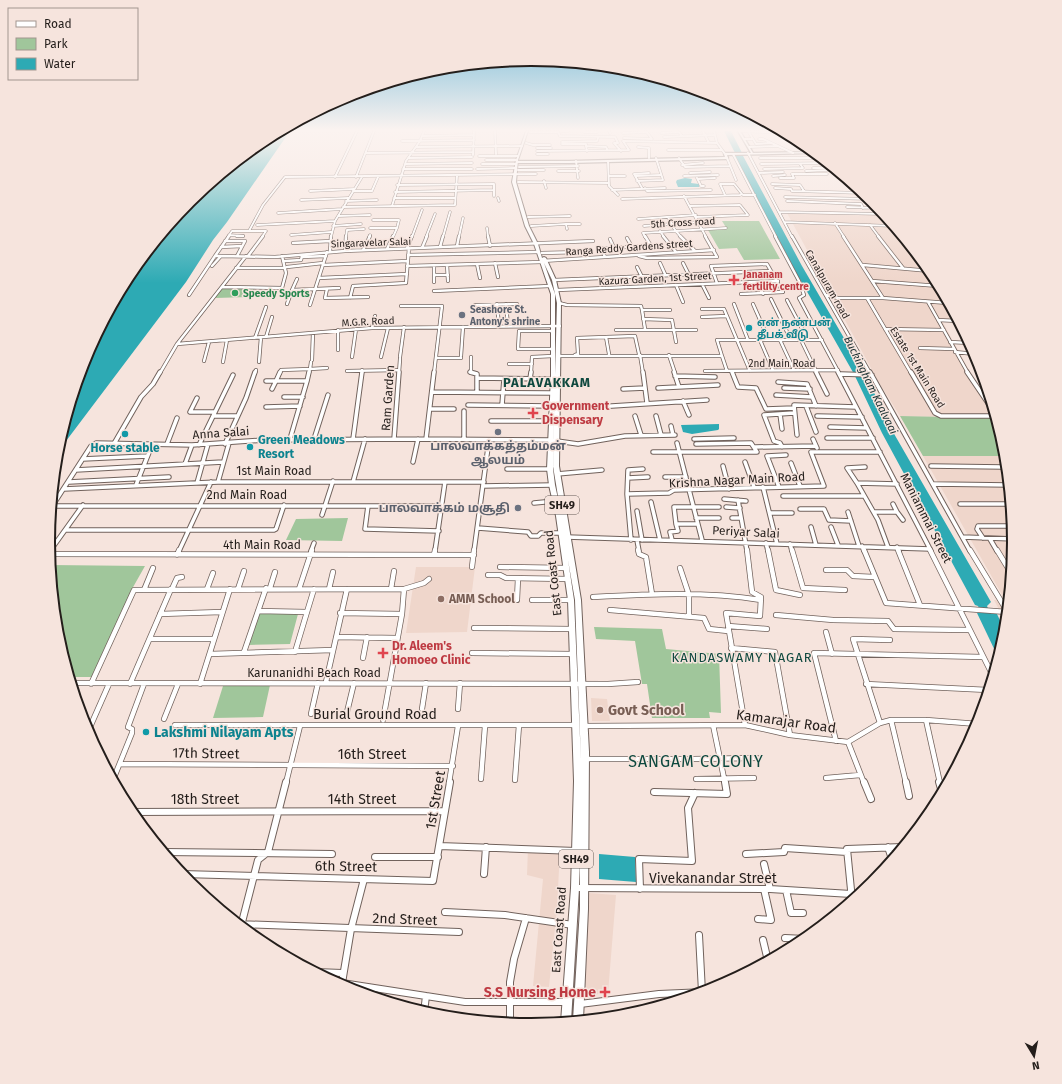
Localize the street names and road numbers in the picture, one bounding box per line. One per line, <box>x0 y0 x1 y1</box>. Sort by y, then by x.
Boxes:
street label: 5th Cross road <box>651 215 716 231</box>
street label: Singaravelar Salai <box>331 236 412 250</box>
street label: Ranga Reddy Gardens street <box>565 238 693 258</box>
street label: Canalpuram road <box>803 248 852 321</box>
street label: Kazura Garden, 1st Street <box>598 270 712 288</box>
street label: M.G.R. Road <box>341 315 395 329</box>
street label: Estate 1st Main Road <box>887 325 947 410</box>
street label: 2nd Main Road <box>748 358 816 370</box>
street label: Ram Garden <box>379 364 397 432</box>
street label: Anna Salai <box>192 424 250 442</box>
street label: 1st Main Road <box>236 464 312 478</box>
street label: Krishna Nagar Main Road <box>668 469 806 491</box>
street label: Maniammai Street <box>897 471 955 566</box>
street label: 2nd Main Road <box>207 488 287 502</box>
road number: SH49 <box>545 496 579 514</box>
street label: Periyar Salai <box>712 523 780 541</box>
street label: East Coast Road <box>542 529 564 617</box>
street label: 4th Main Road <box>223 538 301 552</box>
street label: Karunanidhi Beach Road <box>247 666 381 680</box>
street label: Burial Ground Road <box>313 706 437 723</box>
street label: Kamarajar Road <box>735 706 837 737</box>
street label: 17th Street <box>172 744 241 763</box>
street label: 16th Street <box>338 746 407 763</box>
street label: 1st Street <box>422 768 449 831</box>
street label: 18th Street <box>171 791 240 808</box>
street label: 14th Street <box>328 791 397 808</box>
road number: SH49 <box>559 850 593 868</box>
street label: 6th Street <box>315 857 378 876</box>
street label: Vivekanandar Street <box>649 870 778 887</box>
street label: East Coast Road <box>549 886 569 974</box>
street label: 2nd Street <box>372 910 439 929</box>

